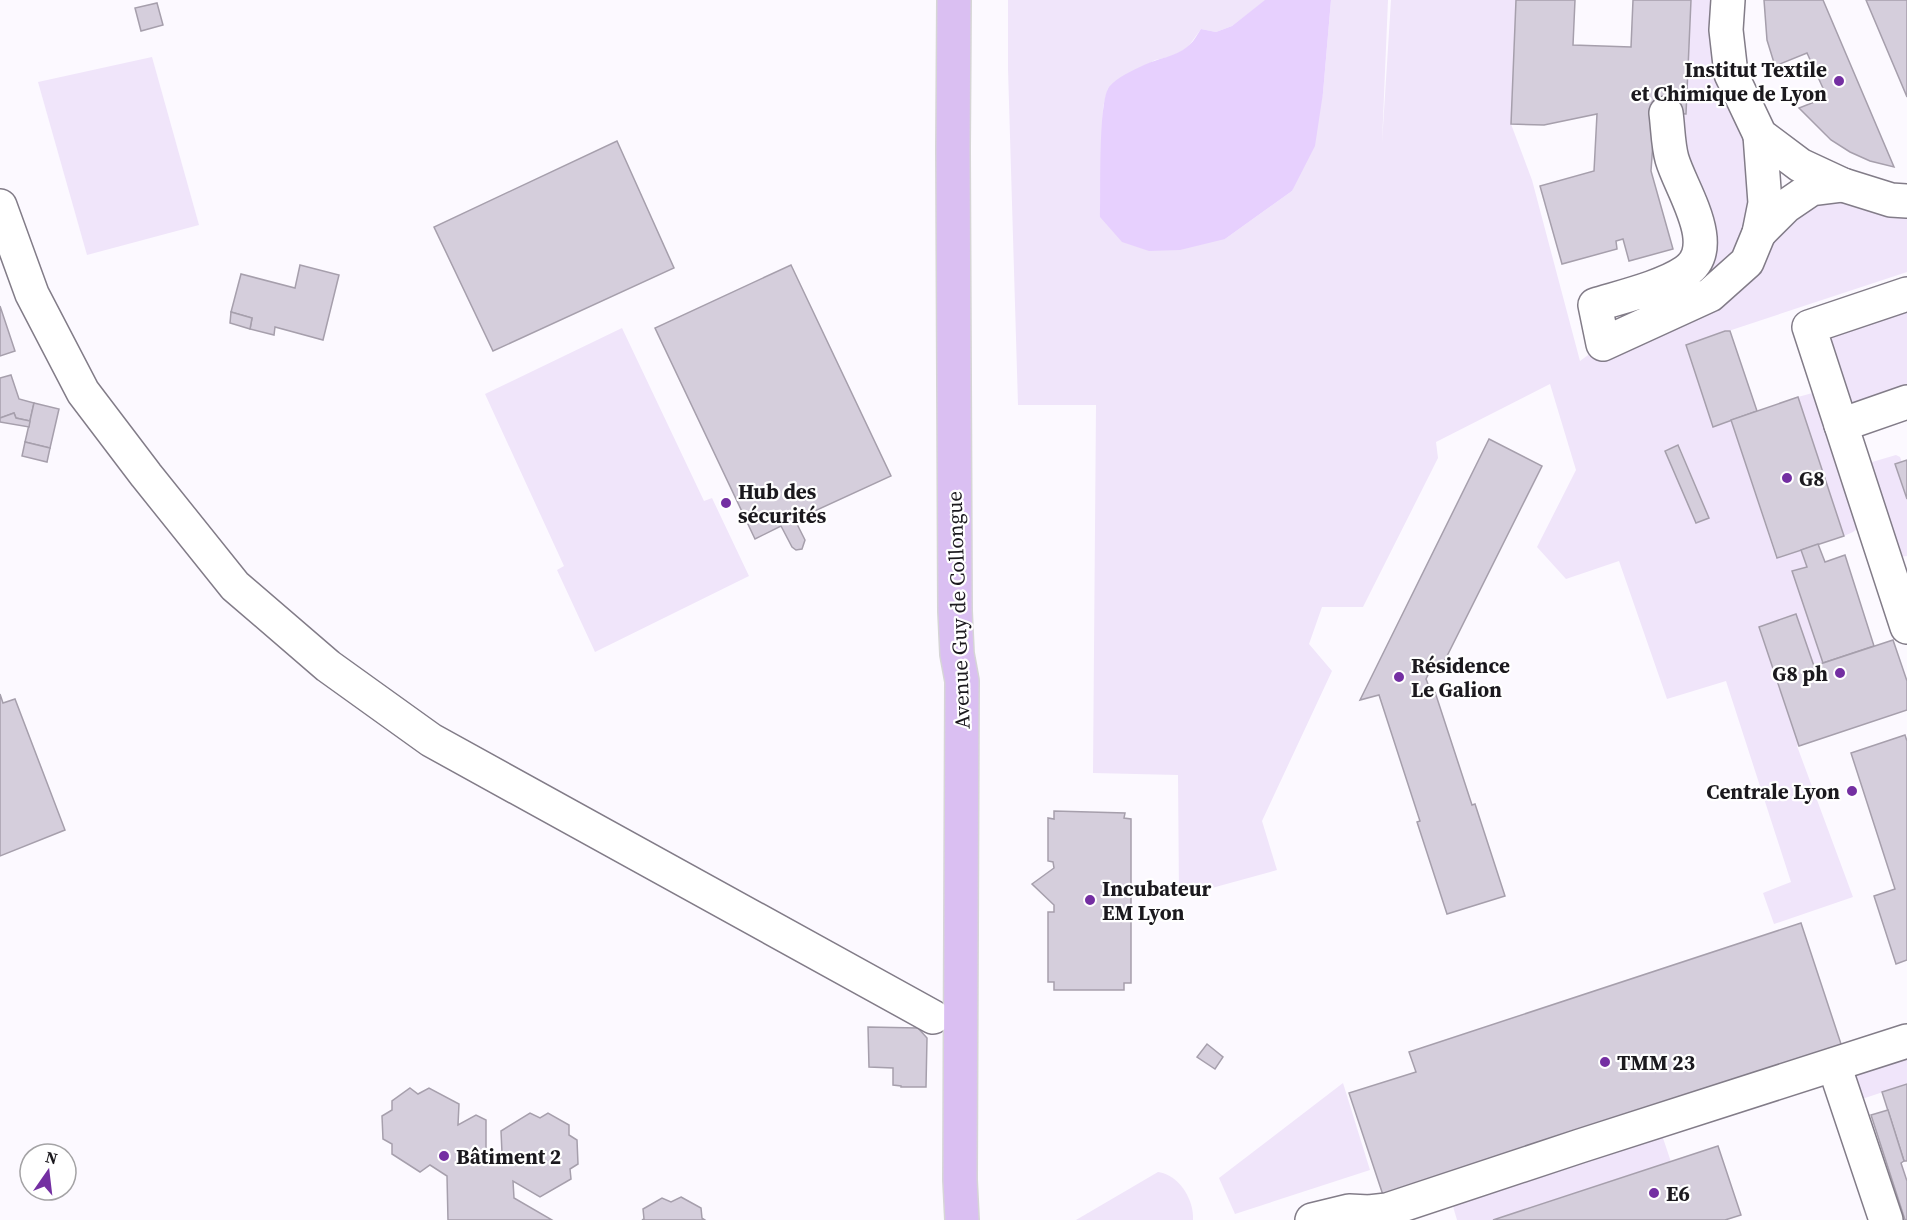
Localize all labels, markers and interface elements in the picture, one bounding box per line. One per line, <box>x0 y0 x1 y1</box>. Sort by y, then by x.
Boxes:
place label: Institut Textile et Chimique de Lyon <box>1631 55 1827 108</box>
marker: Institut Textile et Chimique de Lyon <box>1832 74 1846 88</box>
place label: G8 <box>1799 464 1825 493</box>
marker: G8 <box>1780 471 1794 485</box>
place label: Hub des sécurités <box>738 477 827 530</box>
street label: Avenue Guy de Collongue <box>939 491 977 729</box>
marker: Hub des sécurités <box>719 496 733 510</box>
place label: Résidence Le Galion <box>1411 651 1510 704</box>
place label: G8 ph <box>1772 659 1828 688</box>
marker: G8 ph <box>1833 666 1847 680</box>
marker: Résidence Le Galion <box>1392 670 1406 684</box>
place label: Centrale Lyon <box>1706 777 1840 806</box>
marker: Centrale Lyon <box>1845 784 1859 798</box>
place label: Incubateur EM Lyon <box>1102 874 1211 927</box>
marker: Incubateur EM Lyon <box>1083 893 1097 907</box>
place label: TMM 23 <box>1617 1048 1695 1077</box>
marker: TMM 23 <box>1598 1055 1612 1069</box>
north arrow <box>18 1142 78 1202</box>
place label: Bâtiment 2 <box>456 1142 561 1171</box>
text: N <box>43 1145 60 1170</box>
marker: Bâtiment 2 <box>437 1149 451 1163</box>
place label: E6 <box>1666 1179 1690 1208</box>
marker: E6 <box>1647 1186 1661 1200</box>

